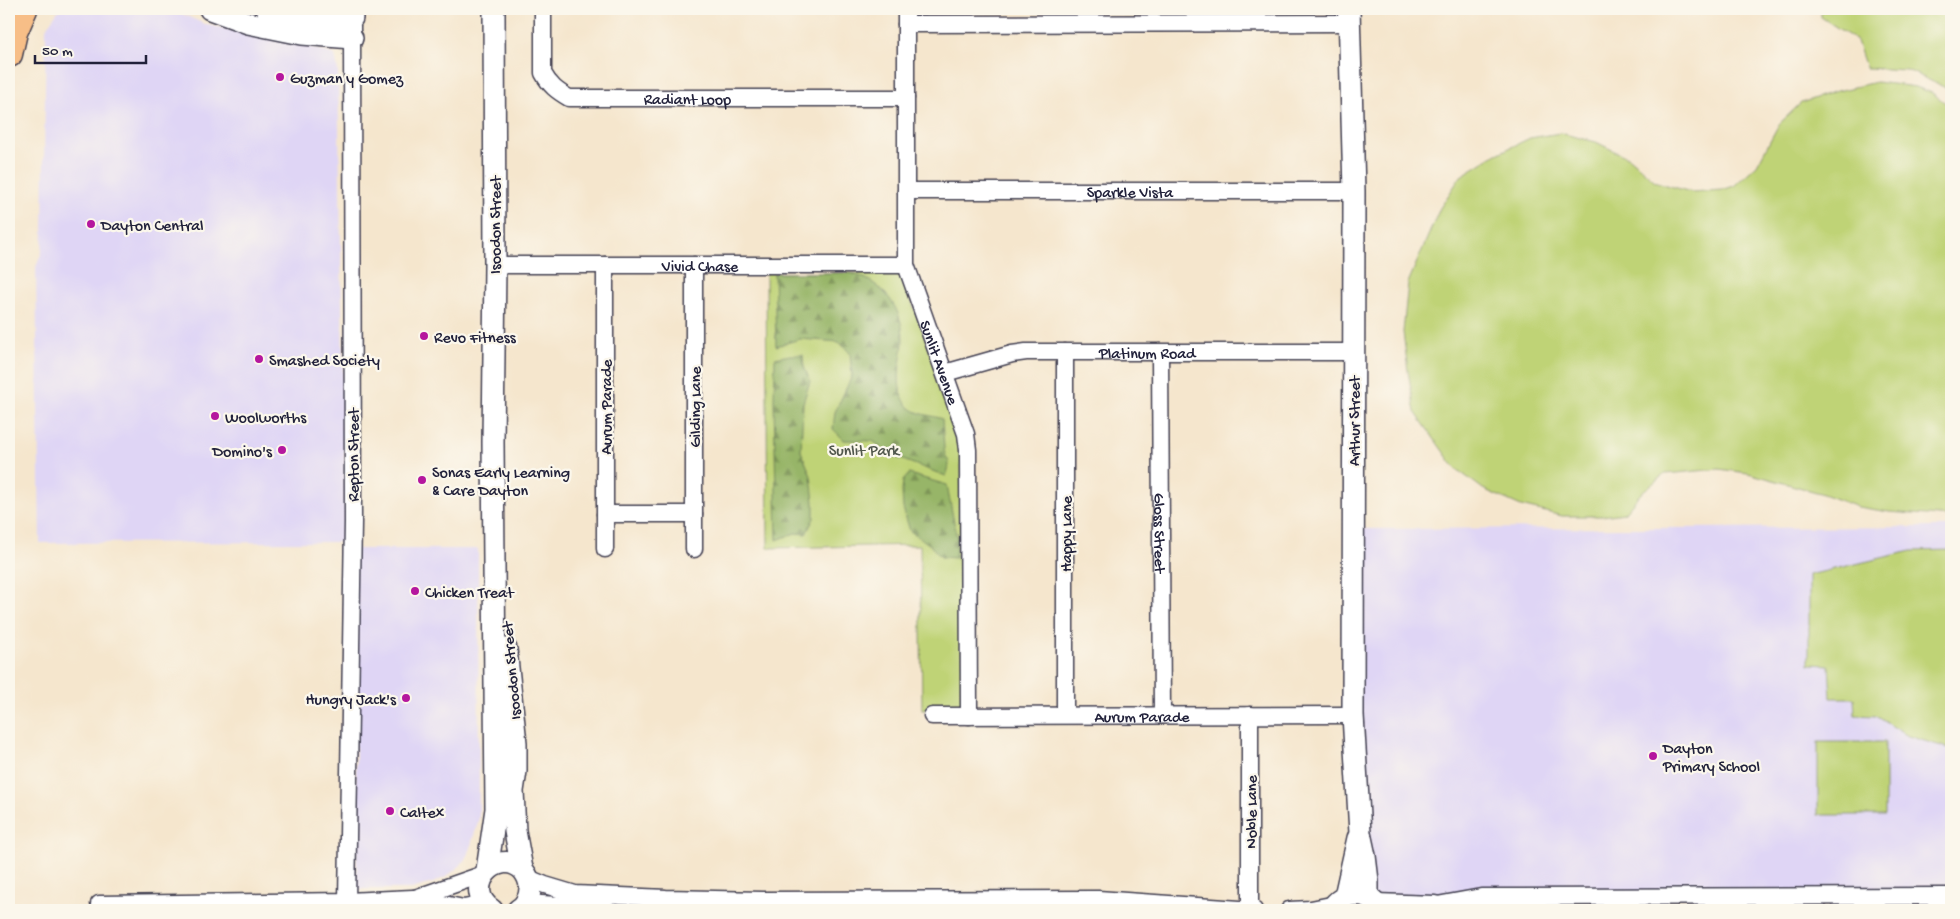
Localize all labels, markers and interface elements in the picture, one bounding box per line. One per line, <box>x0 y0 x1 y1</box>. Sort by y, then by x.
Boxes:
scale bar <box>35 32 146 64</box>
text: 50 m <box>42 43 73 61</box>
marker: Guzman y Gomez <box>274 71 286 83</box>
place label: Guzman y Gomez <box>290 71 404 90</box>
street label: Radiant Loop <box>644 92 731 111</box>
street label: Isoodon Street <box>488 174 507 274</box>
street label: Sparkle Vista <box>1087 185 1174 204</box>
marker: Dayton Central <box>85 218 97 230</box>
place label: Dayton Central <box>100 218 204 237</box>
street label: Vivid Chase <box>661 259 739 278</box>
street label: Sunlit Avenue <box>913 319 961 409</box>
marker: Revo Fitness <box>418 330 430 342</box>
place label: Revo Fitness <box>434 330 517 349</box>
street label: Platinum Road <box>1098 346 1197 365</box>
marker: Smashed Society <box>253 353 265 365</box>
place label: Smashed Society <box>269 353 380 372</box>
street label: Aurum Parade <box>599 359 618 455</box>
street label: Gilding Lane <box>688 366 707 448</box>
street label: Arthur Street <box>1347 375 1366 466</box>
street label: Repton Street <box>346 407 365 502</box>
marker: Woolworths <box>209 410 221 422</box>
place label: Woolworths <box>225 410 307 429</box>
park label: Sunlit Park <box>829 443 901 462</box>
place label: Domino's <box>212 444 273 463</box>
marker: Domino's <box>276 444 288 456</box>
place label: Sonas Early Learning & Care Dayton <box>432 465 570 502</box>
marker: Sonas Early Learning & Care Dayton <box>416 474 428 486</box>
street label: Gloss Street <box>1148 493 1167 575</box>
street label: Happy Lane <box>1059 495 1078 572</box>
marker: Chicken Treat <box>409 585 421 597</box>
place label: Chicken Treat <box>425 585 515 604</box>
street label: Isoodon Street <box>500 620 527 720</box>
place label: Hungry Jack's <box>305 692 397 711</box>
marker: Hungry Jack's <box>400 692 412 704</box>
street label: Aurum Parade <box>1094 709 1190 729</box>
place label: Dayton Primary School <box>1662 741 1760 778</box>
marker: Dayton Primary School <box>1647 750 1659 762</box>
street label: Noble Lane <box>1244 775 1263 849</box>
marker: Caltex <box>384 805 396 817</box>
place label: Caltex <box>400 805 445 824</box>

